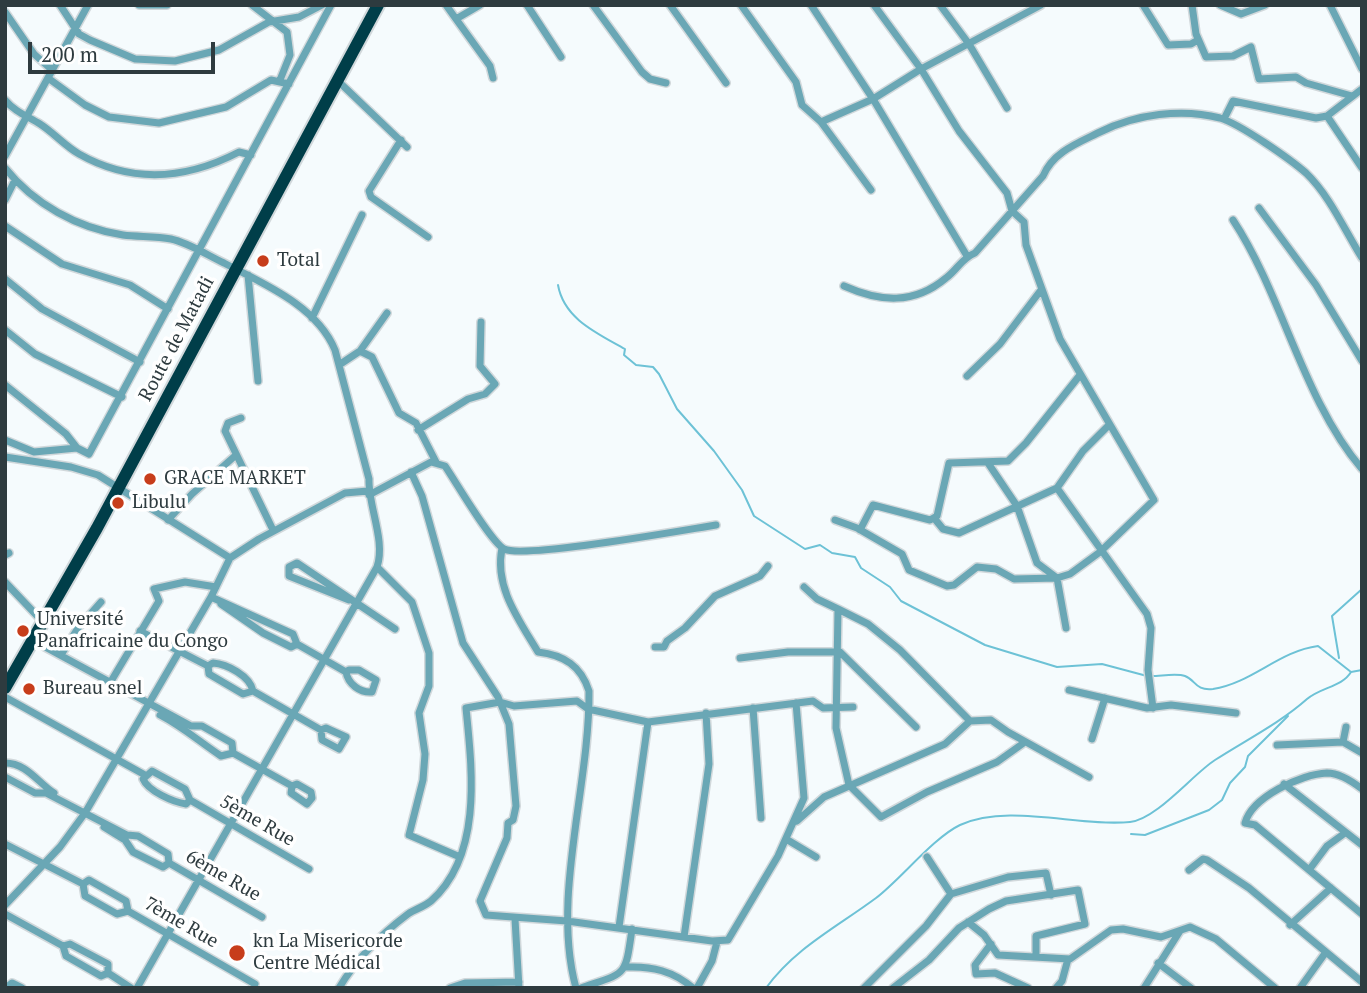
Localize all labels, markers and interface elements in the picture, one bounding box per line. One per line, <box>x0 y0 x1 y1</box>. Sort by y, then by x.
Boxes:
scale bar <box>32 28 219 72</box>
text: 200 m <box>41 40 98 68</box>
place label: Total <box>277 250 320 272</box>
marker: Total <box>255 253 271 269</box>
street label: Route de Matadi <box>135 273 219 405</box>
place label: GRACE MARKET <box>164 468 306 490</box>
marker: GRACE MARKET <box>142 471 158 487</box>
place label: Libulu <box>132 492 186 514</box>
marker: Libulu <box>110 495 126 511</box>
place label: Université Panafricaine du Congo <box>37 609 228 653</box>
marker: Université Panafricaine du Congo <box>15 623 31 639</box>
place label: Bureau snel <box>43 678 142 700</box>
marker: Bureau snel <box>21 681 37 697</box>
street label: 5ème Rue <box>215 790 299 852</box>
street label: 6ème Rue <box>181 845 265 907</box>
street label: 7ème Rue <box>140 893 222 953</box>
place label: kn La Misericorde Centre Médical <box>253 931 403 975</box>
marker: kn La Misericorde Centre Médical <box>227 943 247 963</box>

